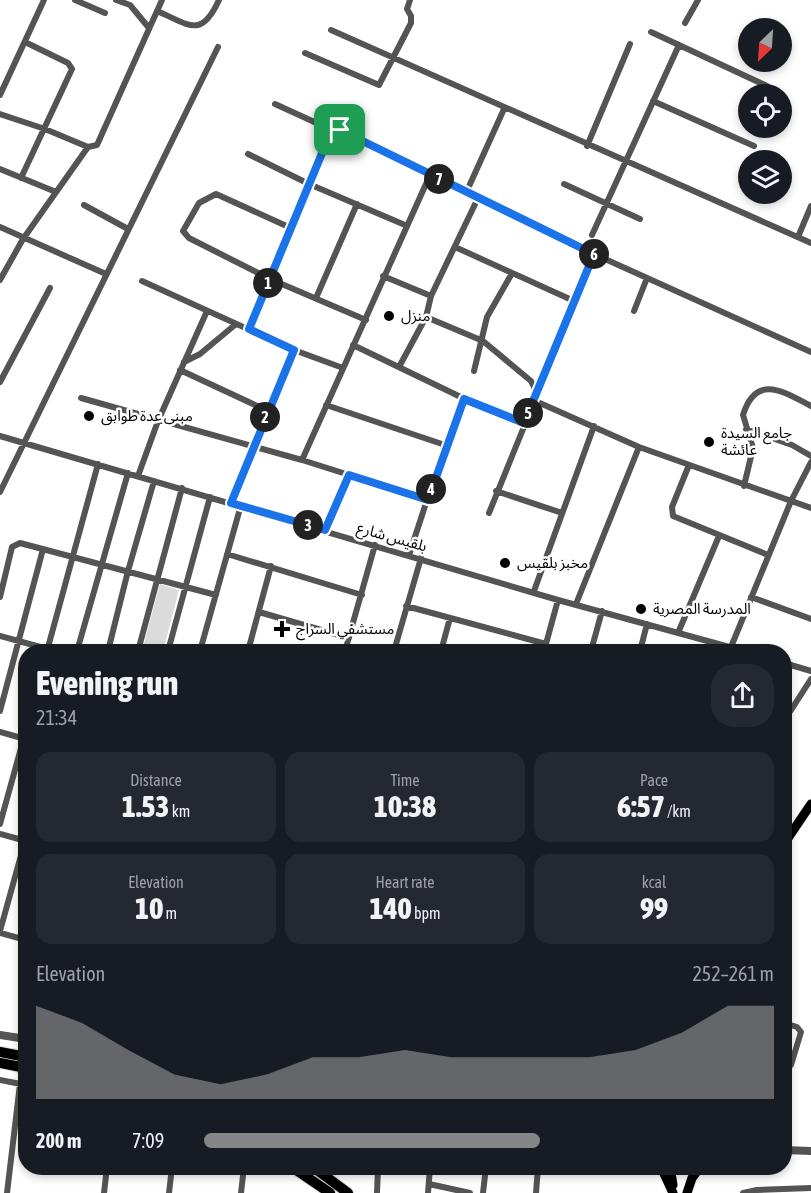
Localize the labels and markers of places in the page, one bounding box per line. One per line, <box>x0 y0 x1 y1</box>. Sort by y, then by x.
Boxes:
pin <box>314 104 365 155</box>
pin: 7 <box>424 164 454 194</box>
pin: 6 <box>579 239 609 269</box>
pin: 1 <box>253 268 283 298</box>
place label: منزل <box>401 307 430 325</box>
marker: منزل <box>382 309 396 323</box>
pin: 5 <box>513 398 543 428</box>
pin: 2 <box>250 402 280 432</box>
place label: مبنى عدة طوابق <box>101 407 193 426</box>
marker: مبنى عدة طوابق <box>82 409 96 423</box>
place label: جامع السيدة عائشة <box>721 424 792 458</box>
marker: جامع السيدة عائشة <box>702 435 716 449</box>
pin: 4 <box>416 474 446 504</box>
pin: 3 <box>293 510 323 540</box>
place label: مخبز بلقيس <box>517 554 588 572</box>
marker: مخبز بلقيس <box>498 556 512 570</box>
place label: المدرسة المصرية <box>653 600 751 618</box>
marker: المدرسة المصرية <box>634 602 648 616</box>
marker: مستشفي السراج <box>273 620 291 638</box>
place label: مستشفي السراج <box>296 620 394 641</box>

